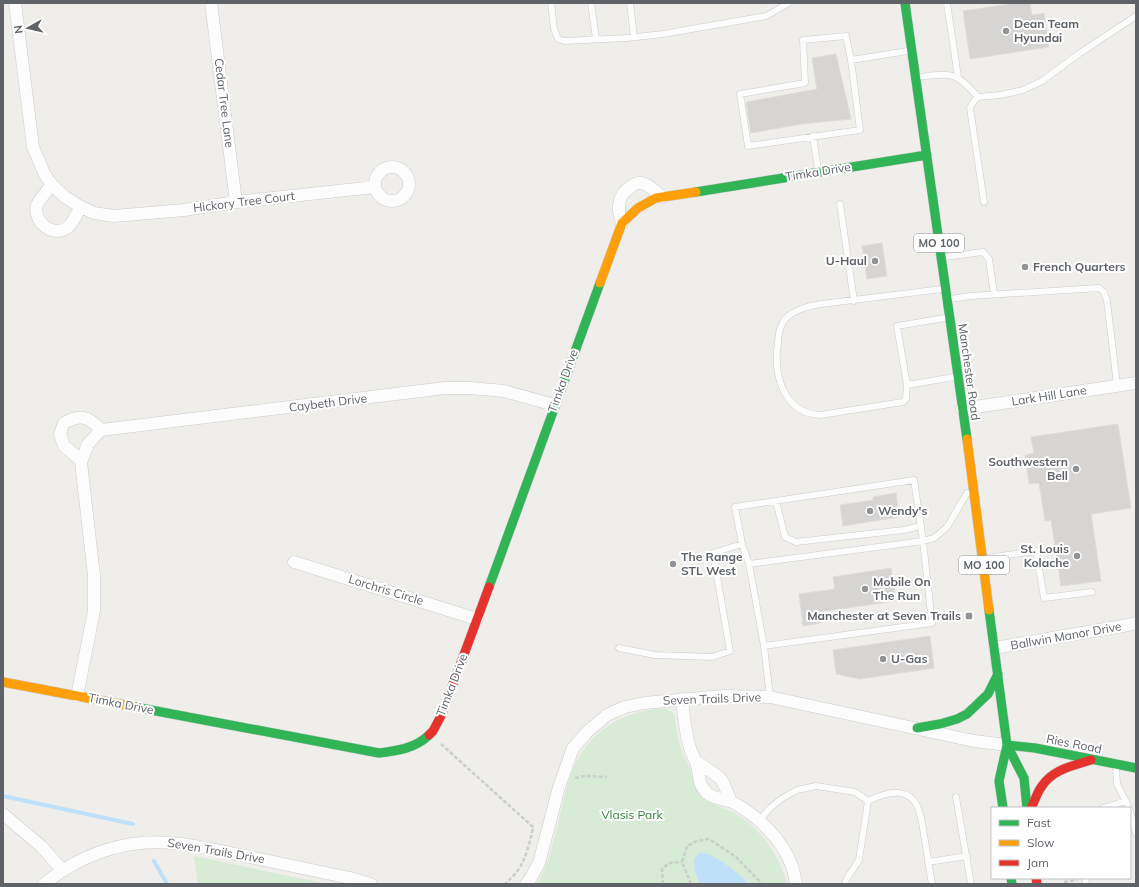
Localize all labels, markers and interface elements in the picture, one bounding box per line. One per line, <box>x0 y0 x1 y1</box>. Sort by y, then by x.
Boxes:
north arrow <box>8 8 48 48</box>
place label: Dean Team Hyundai <box>1014 16 1079 45</box>
text: N <box>11 24 26 34</box>
marker: Dean Team Hyundai <box>1001 26 1011 36</box>
street label: Cedar Tree Lane <box>212 57 237 149</box>
street label: Timka Drive <box>784 159 852 184</box>
street label: Hickory Tree Court <box>192 188 296 215</box>
road number: MO 100 <box>914 234 964 252</box>
place label: U-Haul <box>826 253 867 268</box>
marker: U-Haul <box>870 256 880 266</box>
place label: French Quarters <box>1033 259 1126 274</box>
marker: French Quarters <box>1020 262 1030 272</box>
street label: Manchester Road <box>955 323 984 421</box>
street label: Timka Drive <box>544 347 581 414</box>
street label: Lark Hill Lane <box>1010 382 1087 409</box>
street label: Caybeth Drive <box>288 390 368 415</box>
place label: Southwestern Bell <box>988 454 1068 483</box>
marker: Southwestern Bell <box>1071 464 1081 474</box>
place label: Wendy's <box>878 503 927 518</box>
marker: Wendy's <box>865 506 875 516</box>
place label: St. Louis Kolache <box>1020 541 1069 570</box>
place label: The Range STL West <box>681 549 743 578</box>
marker: St. Louis Kolache <box>1072 551 1082 561</box>
road number: MO 100 <box>959 556 1009 574</box>
marker: The Range STL West <box>668 559 678 569</box>
street label: Lorchris Circle <box>347 571 425 608</box>
place label: Mobile On The Run <box>873 574 931 603</box>
marker: Mobile On The Run <box>860 584 870 594</box>
place label: Manchester at Seven Trails <box>807 608 961 623</box>
marker: Manchester at Seven Trails <box>964 611 974 621</box>
street label: Ballwin Manor Drive <box>1009 618 1123 653</box>
street label: Timka Drive <box>433 651 470 718</box>
place label: U-Gas <box>891 651 927 666</box>
marker: U-Gas <box>878 654 888 664</box>
street label: Seven Trails Drive <box>662 689 761 708</box>
street label: Timka Drive <box>87 690 155 717</box>
street label: Ries Road <box>1045 731 1103 756</box>
park label: Vlasis Park <box>601 807 664 822</box>
legend <box>991 807 1131 879</box>
text: Fast <box>1027 815 1051 830</box>
street label: Seven Trails Drive <box>166 835 266 866</box>
text: Slow <box>1027 835 1055 850</box>
text: Jam <box>1027 855 1049 870</box>

